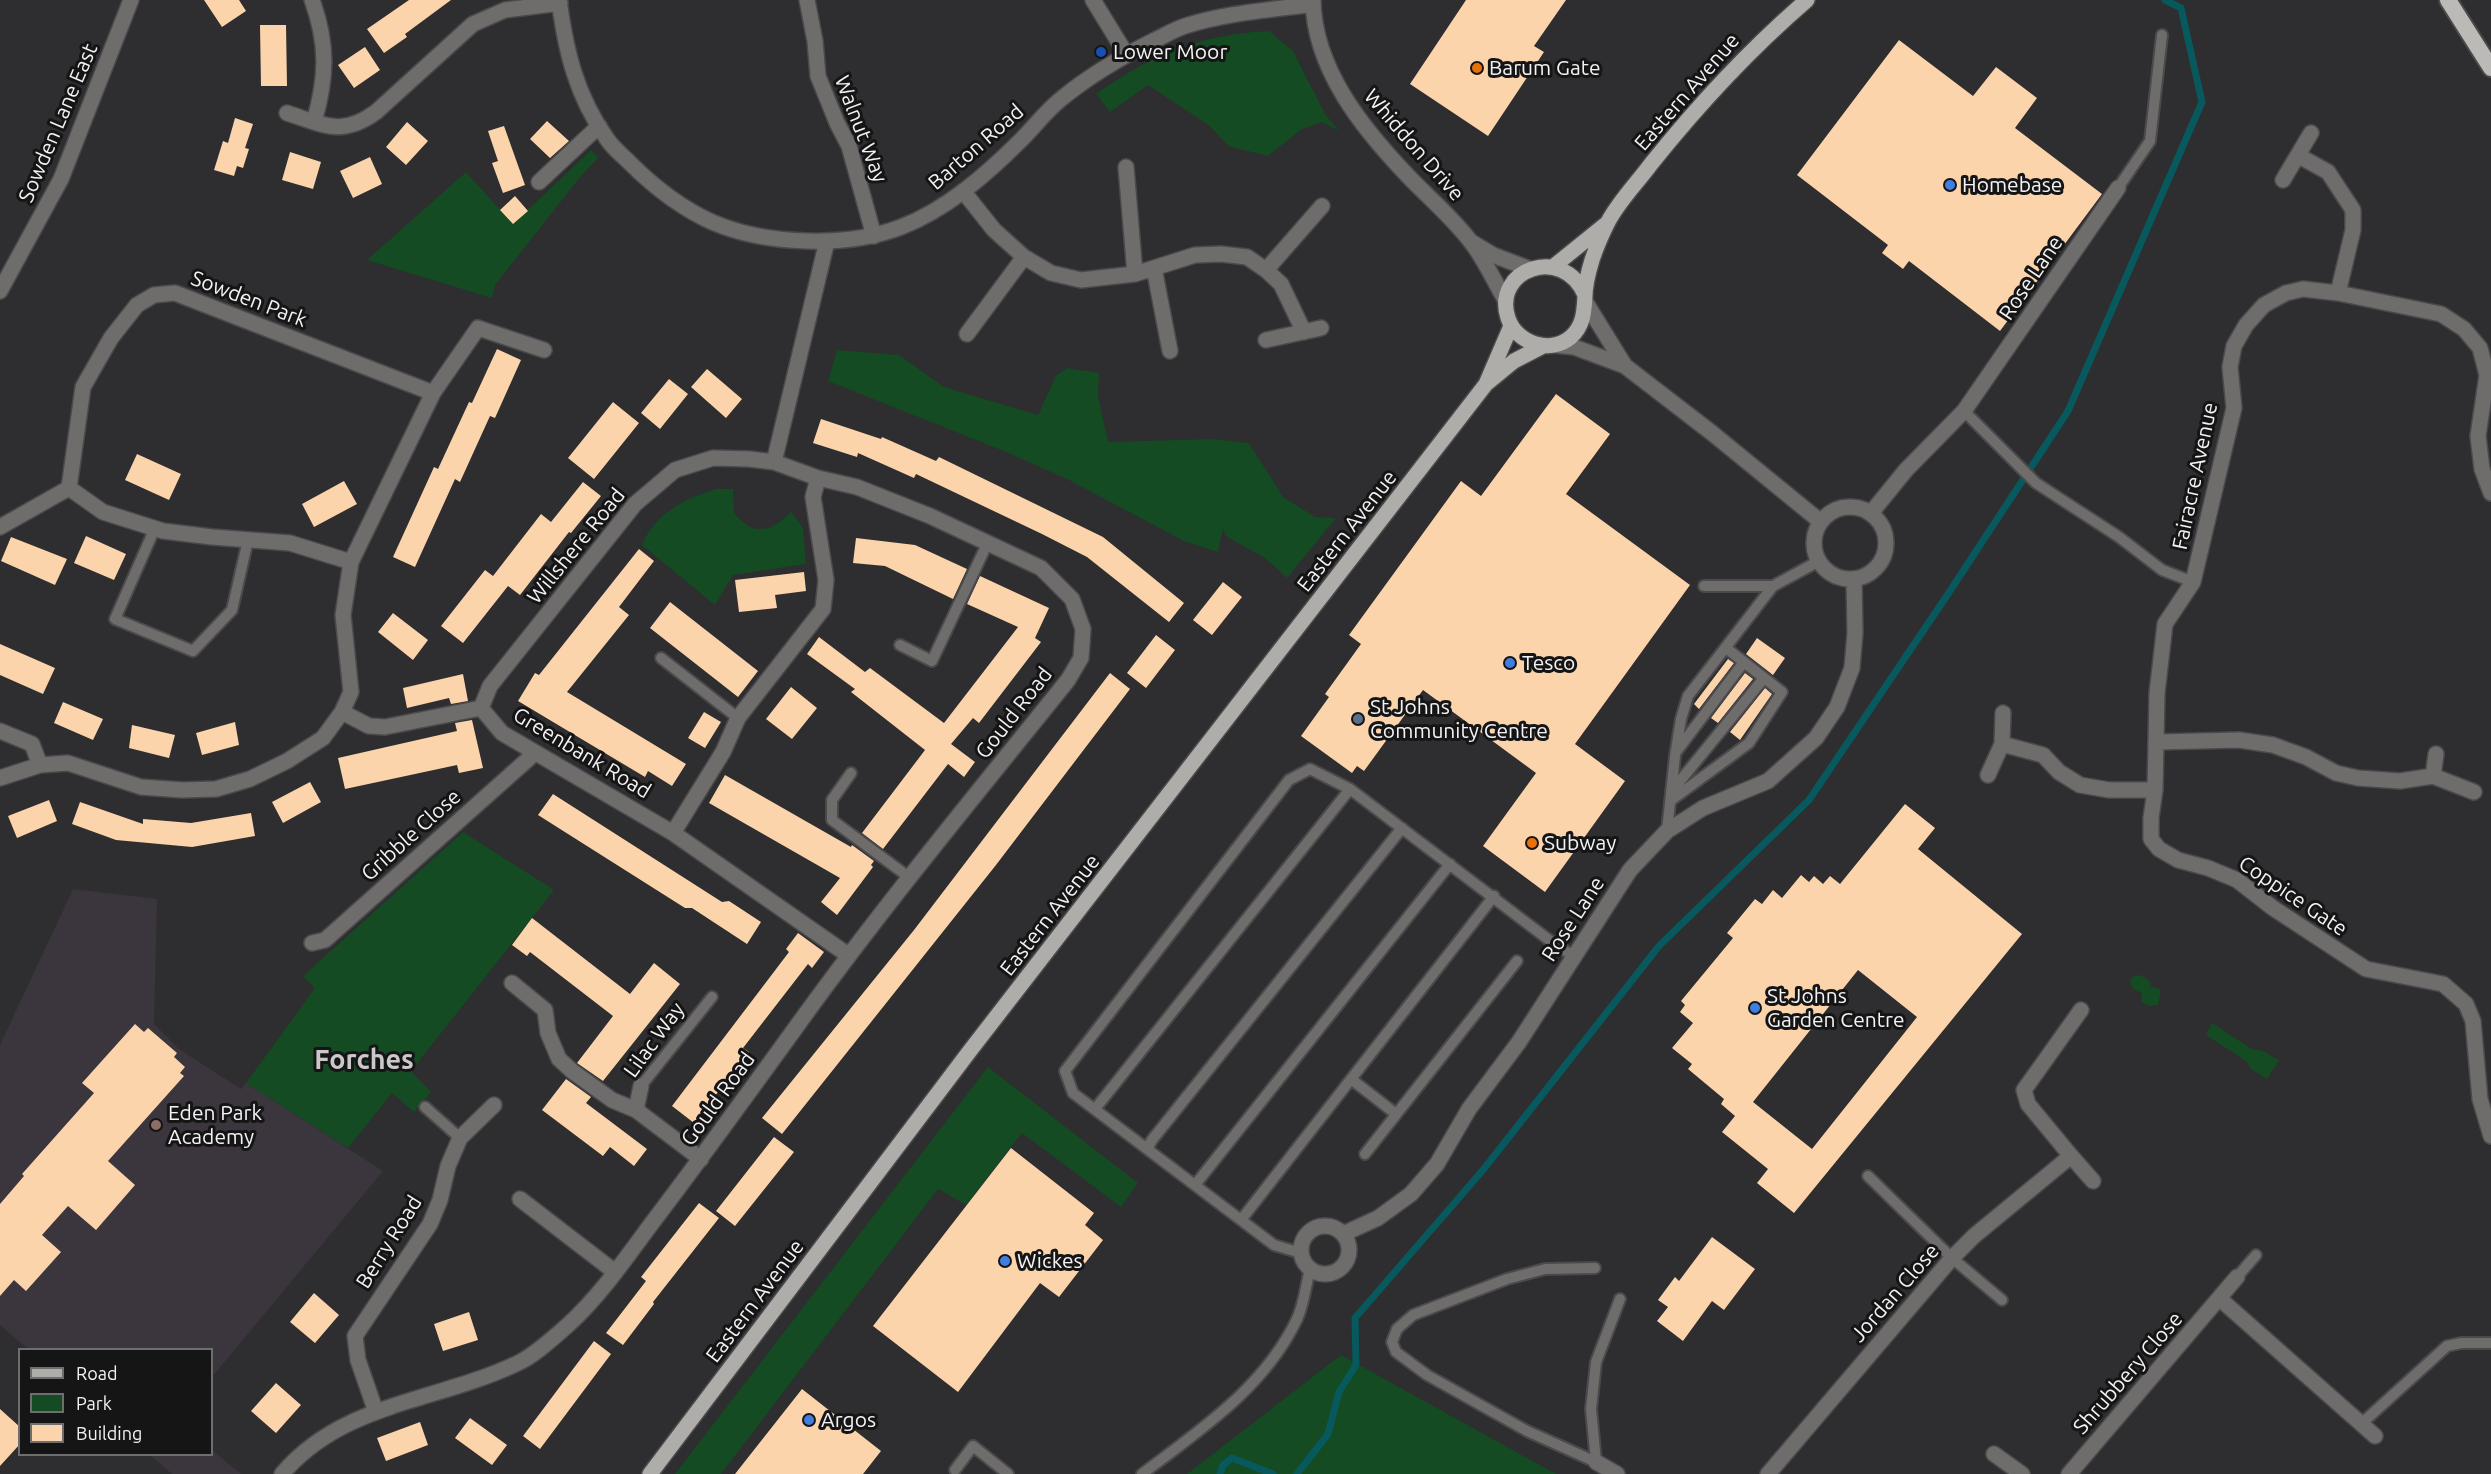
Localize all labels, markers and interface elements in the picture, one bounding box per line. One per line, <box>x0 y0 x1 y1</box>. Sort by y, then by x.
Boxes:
street label: Eastern Avenue <box>1629 28 1745 156</box>
place label: Lower Moor <box>1113 39 1227 65</box>
street label: Sowden Lane East <box>13 40 103 206</box>
marker: Lower Moor <box>1094 45 1108 59</box>
place label: Barum Gate <box>1489 55 1601 81</box>
marker: Barum Gate <box>1470 61 1484 75</box>
street label: Walnut Way <box>829 72 893 186</box>
street label: Whiddon Drive <box>1359 84 1469 206</box>
street label: Barton Road <box>923 99 1029 195</box>
place label: Homebase <box>1962 172 2062 198</box>
marker: Homebase <box>1943 178 1957 192</box>
street label: Rose Lane <box>1994 231 2068 325</box>
street label: Sowden Park <box>188 265 310 333</box>
street label: Fairacre Avenue <box>2167 400 2223 552</box>
street label: Eastern Avenue <box>1292 465 1402 597</box>
street label: Willshere Road <box>522 483 630 609</box>
place label: Tesco <box>1522 650 1575 676</box>
marker: Tesco <box>1503 656 1517 670</box>
street label: Gould Road <box>970 662 1058 764</box>
place label: St Johns Community Centre <box>1370 694 1548 744</box>
street label: Greenbank Road <box>509 702 655 804</box>
marker: St Johns Community Centre <box>1351 712 1365 726</box>
street label: Gribble Close <box>356 784 466 886</box>
place label: Subway <box>1544 830 1616 856</box>
marker: Subway <box>1525 836 1539 850</box>
street label: Eastern Avenue <box>995 849 1105 981</box>
street label: Coppice Gate <box>2234 850 2352 942</box>
street label: Rose Lane <box>1536 872 1610 966</box>
place label: St Johns Garden Centre <box>1767 983 1905 1033</box>
street label: Lilac Way <box>618 998 690 1082</box>
marker: St Johns Garden Centre <box>1748 1001 1762 1015</box>
district label: Forches <box>314 1044 414 1076</box>
street label: Gould Road <box>676 1047 760 1151</box>
place label: Eden Park Academy <box>168 1100 262 1150</box>
marker: Eden Park Academy <box>149 1118 163 1132</box>
street label: Berry Road <box>351 1191 427 1293</box>
street label: Eastern Avenue <box>701 1235 809 1367</box>
street label: Jordan Close <box>1846 1239 1944 1347</box>
place label: Wickes <box>1017 1248 1083 1274</box>
marker: Wickes <box>998 1254 1012 1268</box>
street label: Shrubbery Close <box>2068 1307 2188 1439</box>
legend <box>18 1348 213 1456</box>
text: Road <box>76 1363 118 1383</box>
text: Park <box>76 1393 112 1413</box>
place label: Argos <box>821 1407 876 1433</box>
marker: Argos <box>802 1413 816 1427</box>
text: Building <box>76 1423 142 1443</box>

